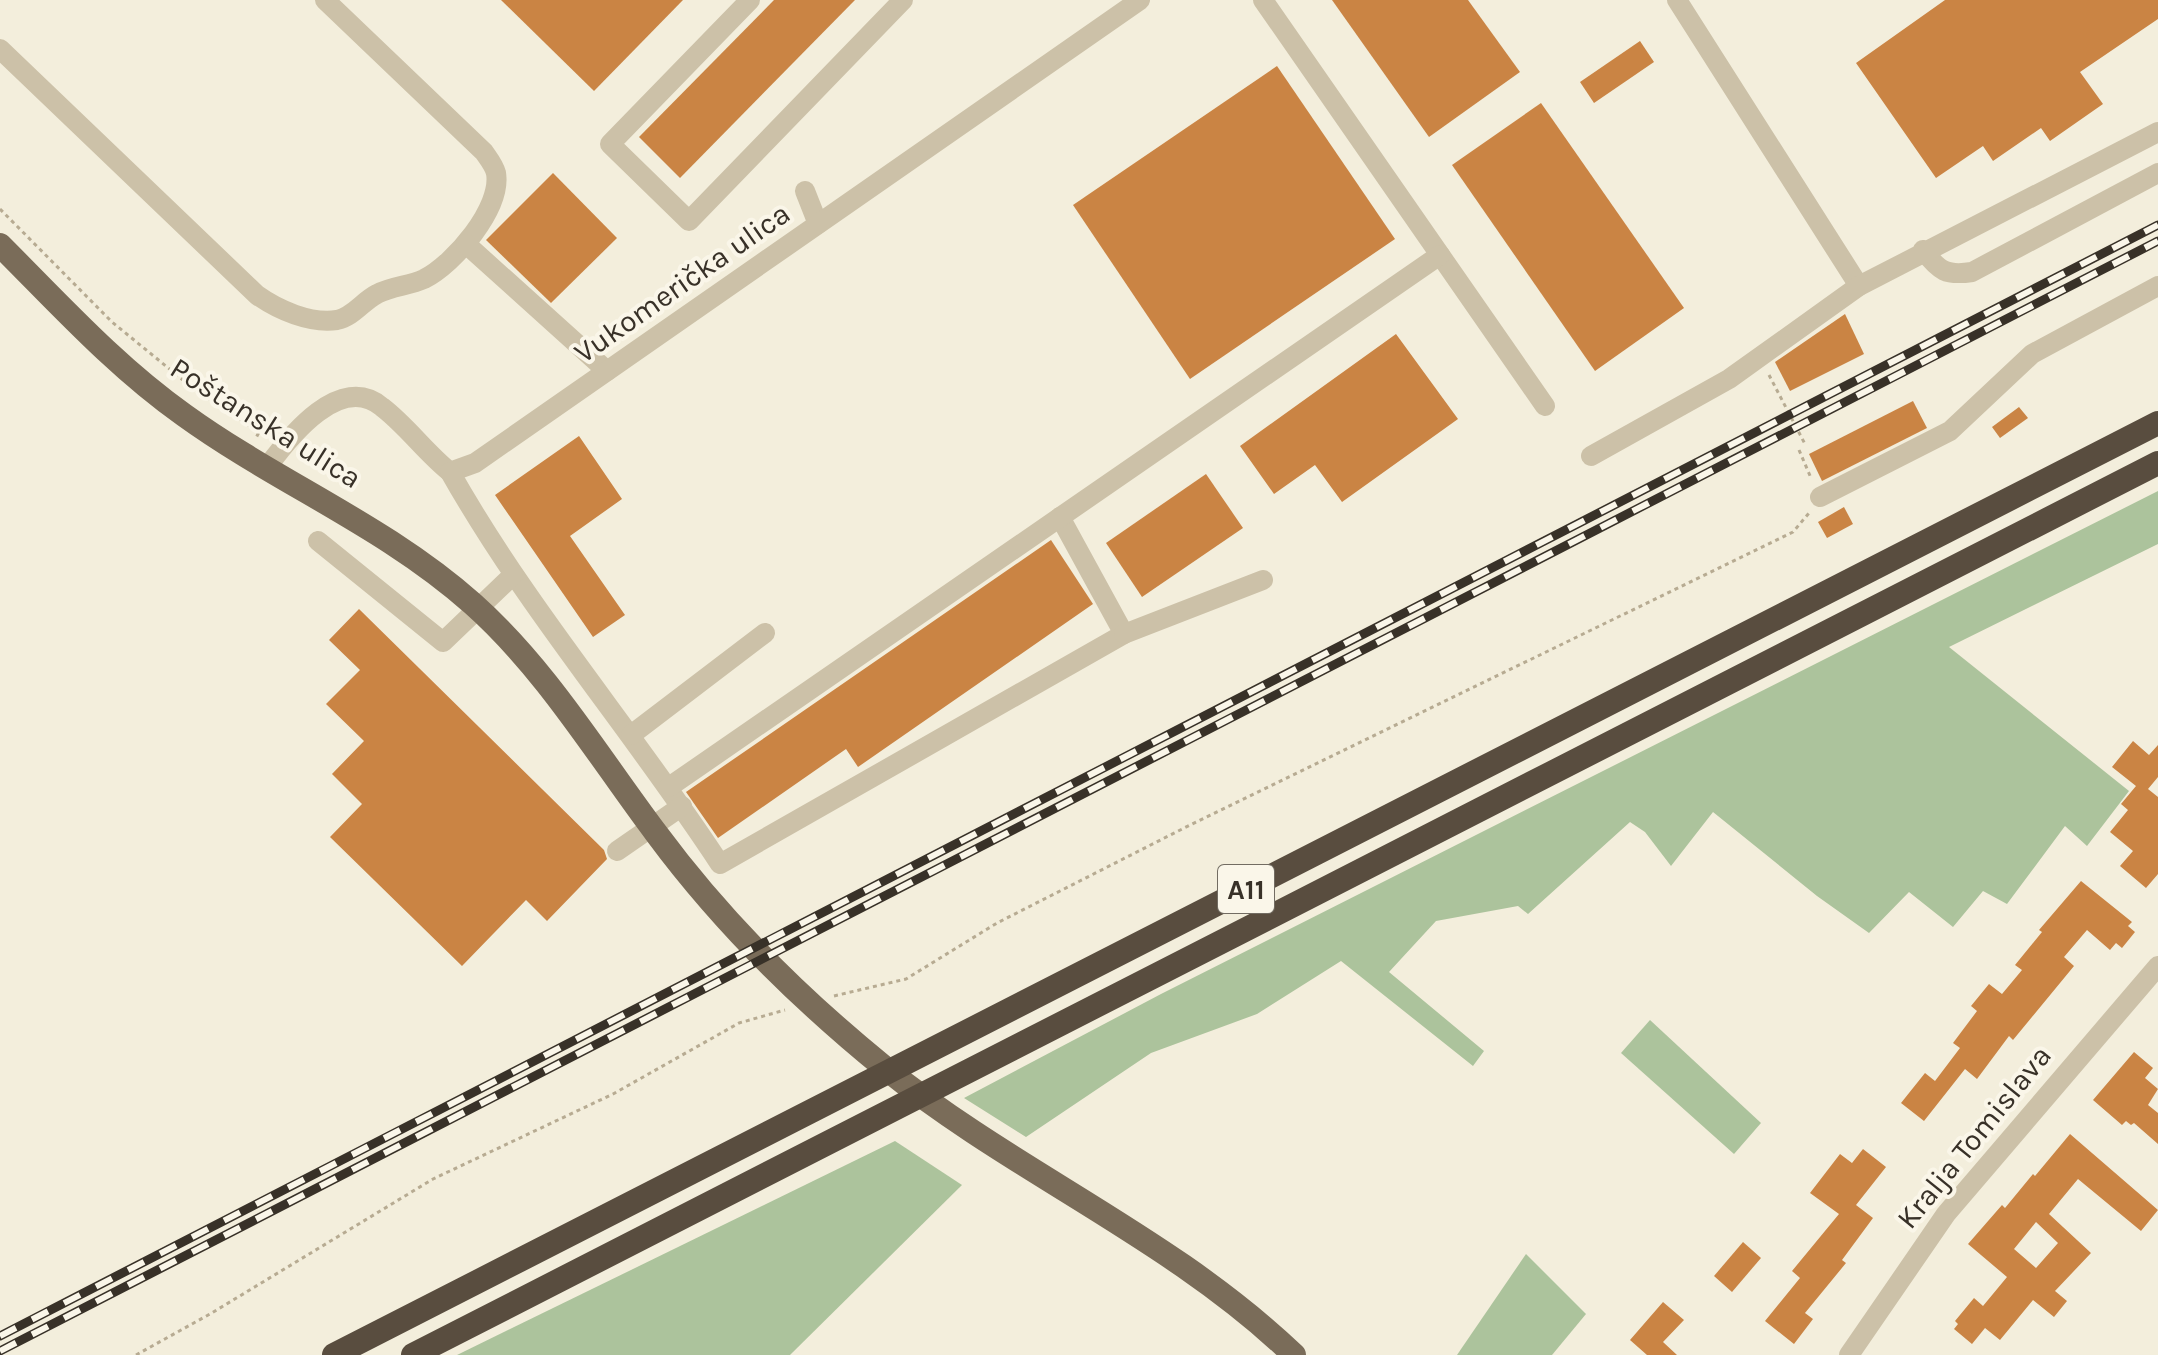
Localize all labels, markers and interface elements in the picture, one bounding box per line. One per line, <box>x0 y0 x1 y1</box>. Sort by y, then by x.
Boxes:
street label: Vukomerička ulica <box>567 195 797 371</box>
street label: Poštanska ulica <box>164 350 368 496</box>
road number: A11 <box>1218 865 1274 913</box>
street label: Kralja Tomislava <box>1889 1038 2059 1236</box>

